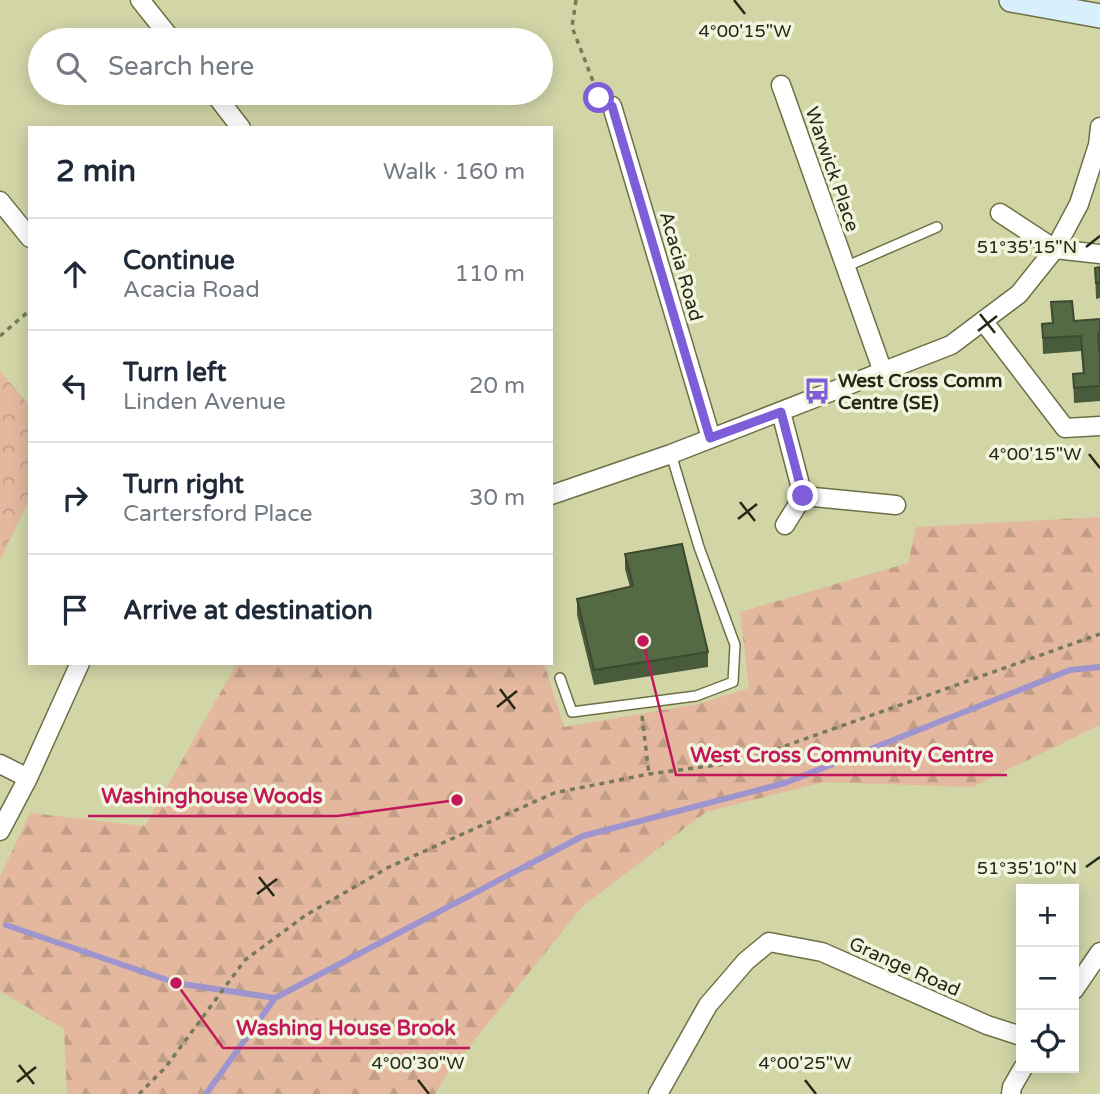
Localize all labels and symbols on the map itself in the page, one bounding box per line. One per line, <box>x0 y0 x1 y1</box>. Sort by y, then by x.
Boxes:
text: 4°00'15"W <box>699 20 791 42</box>
route start <box>583 82 614 113</box>
street label: Warwick Place <box>800 104 864 235</box>
street label: Acacia Road <box>655 209 707 324</box>
text: 51°35'15"N <box>977 236 1077 258</box>
place label: West Cross Comm Centre (SE) <box>838 370 1002 414</box>
bus stop icon: West Cross Comm Centre (SE) <box>802 376 832 406</box>
text: 4°00'15"W <box>989 443 1081 465</box>
route end <box>787 480 818 511</box>
callout: West Cross Community Centre <box>676 733 1007 775</box>
text: West Cross Community Centre <box>690 743 994 768</box>
callout: Washinghouse Woods <box>88 774 337 816</box>
text: Washinghouse Woods <box>101 784 323 809</box>
text: 51°35'10"N <box>977 857 1077 879</box>
street label: Grange Road <box>846 933 964 1001</box>
callout: Washing House Brook <box>223 1006 470 1048</box>
text: Washing House Brook <box>236 1016 456 1041</box>
text: 4°00'30"W <box>372 1052 464 1074</box>
text: 4°00'25"W <box>759 1052 851 1074</box>

